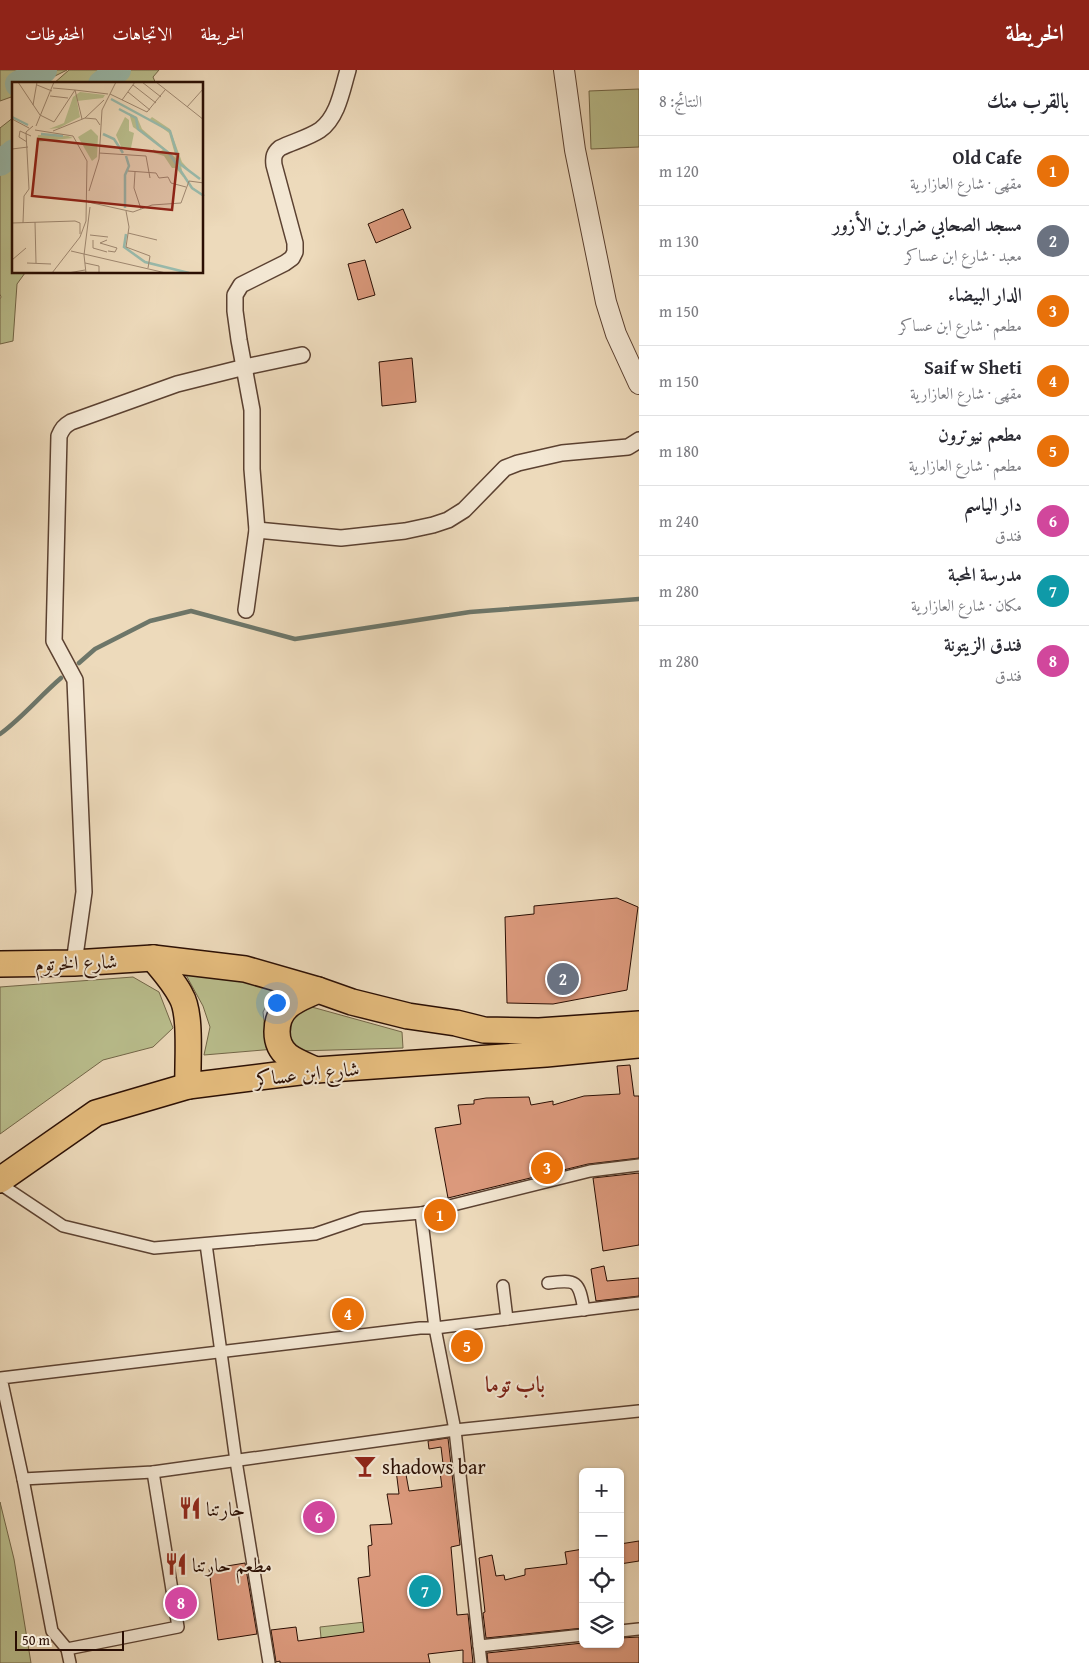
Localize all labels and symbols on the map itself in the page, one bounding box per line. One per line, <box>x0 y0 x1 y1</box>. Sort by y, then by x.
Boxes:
inset map <box>12 82 204 274</box>
street label: شارع الخرتوم <box>34 946 118 982</box>
pin: 2 <box>547 960 579 998</box>
your location <box>264 990 290 1016</box>
street label: شارع ابن عساكر <box>251 1053 361 1097</box>
pin: 3 <box>531 1149 563 1187</box>
pin: 1 <box>424 1196 456 1234</box>
pin: 4 <box>332 1295 364 1333</box>
pin: 5 <box>451 1327 483 1365</box>
district label: باب توما <box>485 1368 545 1400</box>
place label: shadows bar <box>382 1452 486 1481</box>
bar icon: shadows bar <box>352 1453 378 1479</box>
place label: حارتنا <box>206 1494 245 1523</box>
restaurant icon: حارتنا <box>177 1495 203 1521</box>
pin: 6 <box>303 1498 335 1536</box>
place label: مطعم حارتنا <box>192 1550 272 1584</box>
restaurant icon: مطعم حارتنا <box>163 1551 189 1577</box>
pin: 7 <box>409 1572 441 1610</box>
pin: 8 <box>165 1584 197 1622</box>
scale bar <box>15 1628 124 1651</box>

